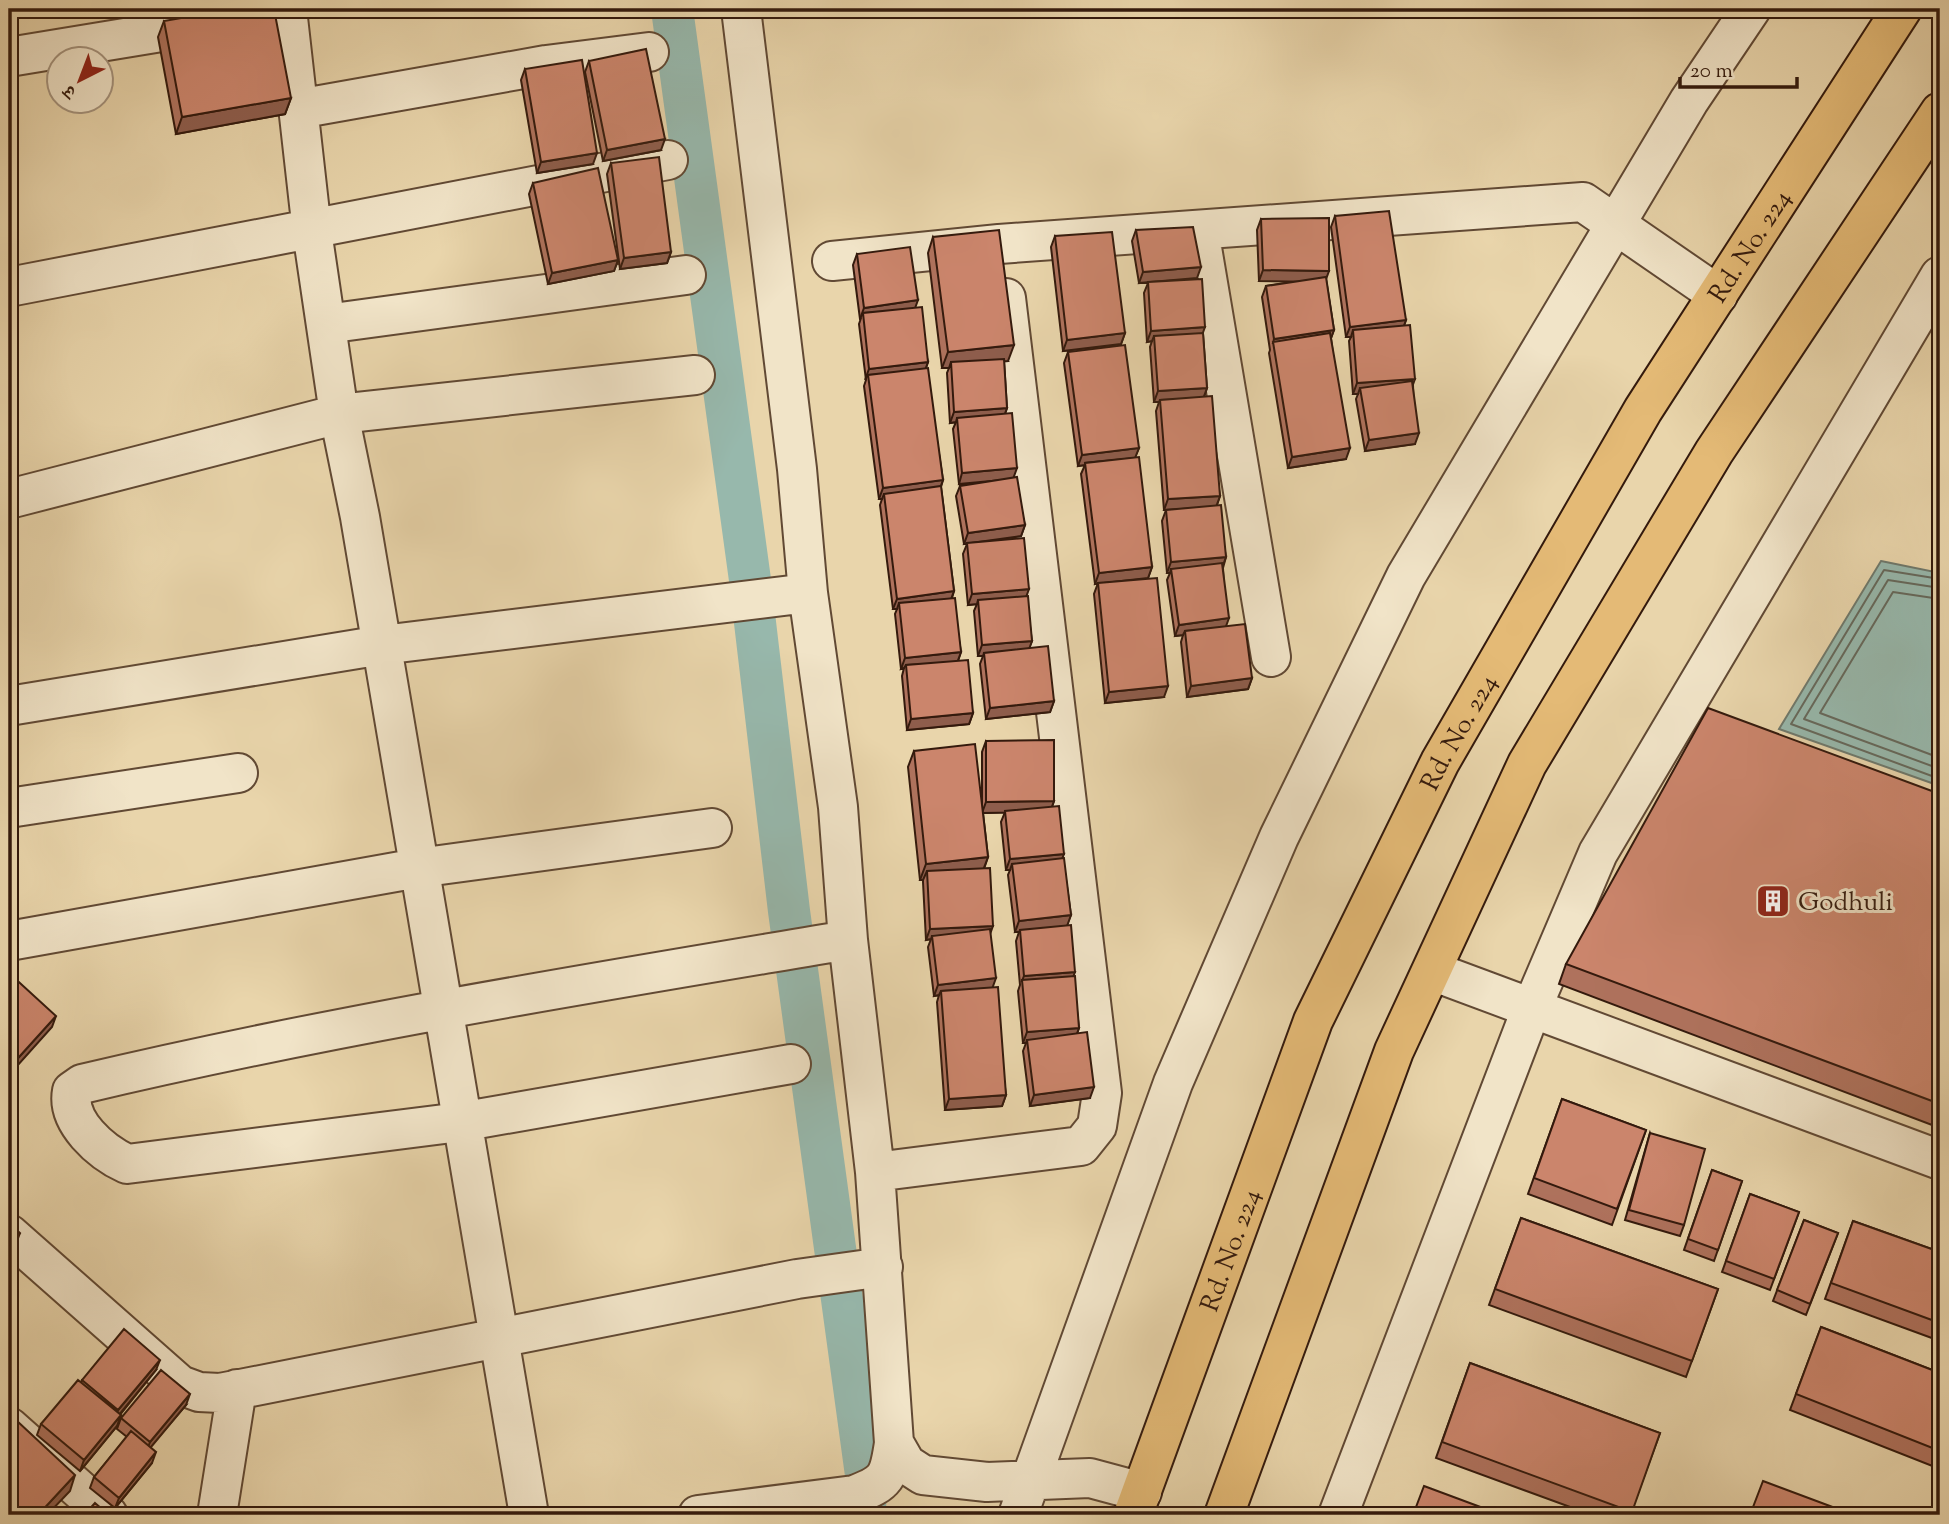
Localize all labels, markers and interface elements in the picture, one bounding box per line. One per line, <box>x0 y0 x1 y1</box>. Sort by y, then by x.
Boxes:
north arrow <box>46 46 116 116</box>
scale bar <box>1680 46 1797 90</box>
text: 20 m <box>1690 57 1733 87</box>
text: उ <box>57 77 84 105</box>
street label: Rd. No. 224 <box>1701 183 1801 311</box>
street label: Rd. No. 224 <box>1413 668 1508 798</box>
building icon: Godhuli <box>1754 882 1792 920</box>
place label: Godhuli <box>1798 885 1893 922</box>
street label: Rd. No. 224 <box>1193 1184 1271 1317</box>

